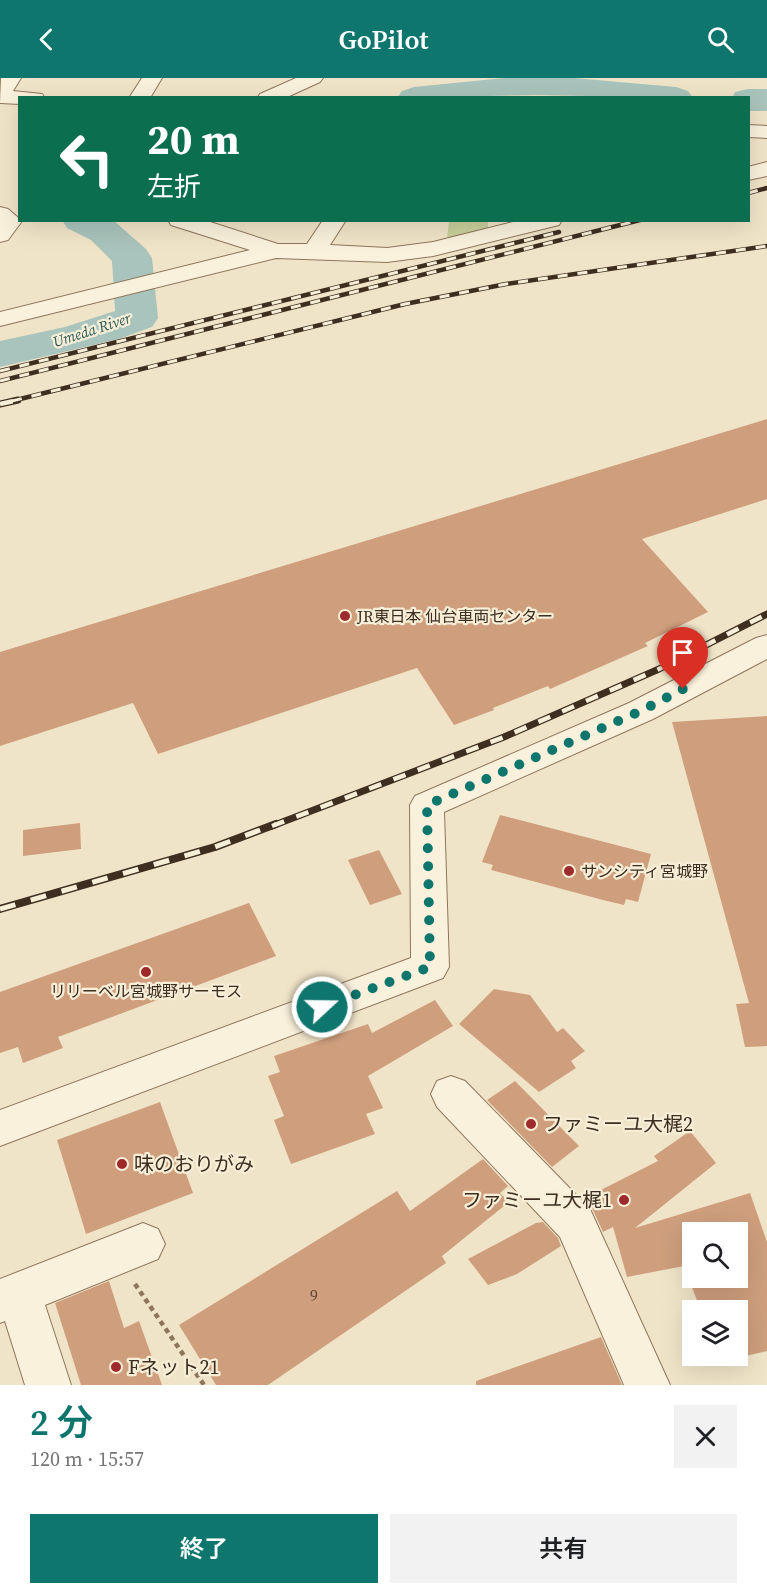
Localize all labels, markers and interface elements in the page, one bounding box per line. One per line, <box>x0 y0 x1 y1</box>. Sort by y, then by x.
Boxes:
text: GoPilot <box>339 21 428 58</box>
icon: back <box>30 23 63 56</box>
icon: search <box>704 23 737 56</box>
text: 20 m <box>147 110 240 168</box>
icon: left <box>48 120 126 198</box>
text: 左折 <box>147 168 201 205</box>
water label: Umeda River <box>50 307 135 352</box>
place label: JR東日本 仙台車両センター <box>356 605 553 627</box>
marker: JR東日本 仙台車両センター <box>338 609 352 623</box>
pin <box>657 627 708 689</box>
icon: arrive <box>666 636 699 669</box>
place label: サンシティ宮城野 <box>581 860 708 882</box>
marker: サンシティ宮城野 <box>562 864 576 878</box>
marker: リリーベル宮城野サーモス <box>139 965 153 979</box>
position arrow <box>290 975 354 1039</box>
place label: リリーベル宮城野サーモス <box>50 980 242 1002</box>
place label: ファミーユ大梶2 <box>543 1110 693 1138</box>
marker: ファミーユ大梶2 <box>524 1117 538 1131</box>
place label: 味のおりがみ <box>134 1150 254 1178</box>
marker: 味のおりがみ <box>115 1157 129 1171</box>
place label: ファミーユ大梶1 <box>462 1186 612 1214</box>
marker: ファミーユ大梶1 <box>617 1193 631 1207</box>
map controls <box>682 1222 748 1366</box>
button: search <box>682 1222 748 1288</box>
house number: 9 <box>310 1284 318 1306</box>
button: layers <box>682 1300 748 1366</box>
place label: Fネット21 <box>128 1353 220 1381</box>
marker: Fネット21 <box>109 1360 123 1374</box>
text: 2 分 <box>30 1398 93 1447</box>
button: close <box>674 1405 737 1468</box>
text: 120 m · 15:57 <box>30 1445 144 1473</box>
button: 終了 <box>30 1514 378 1583</box>
button: 共有 <box>390 1514 737 1583</box>

